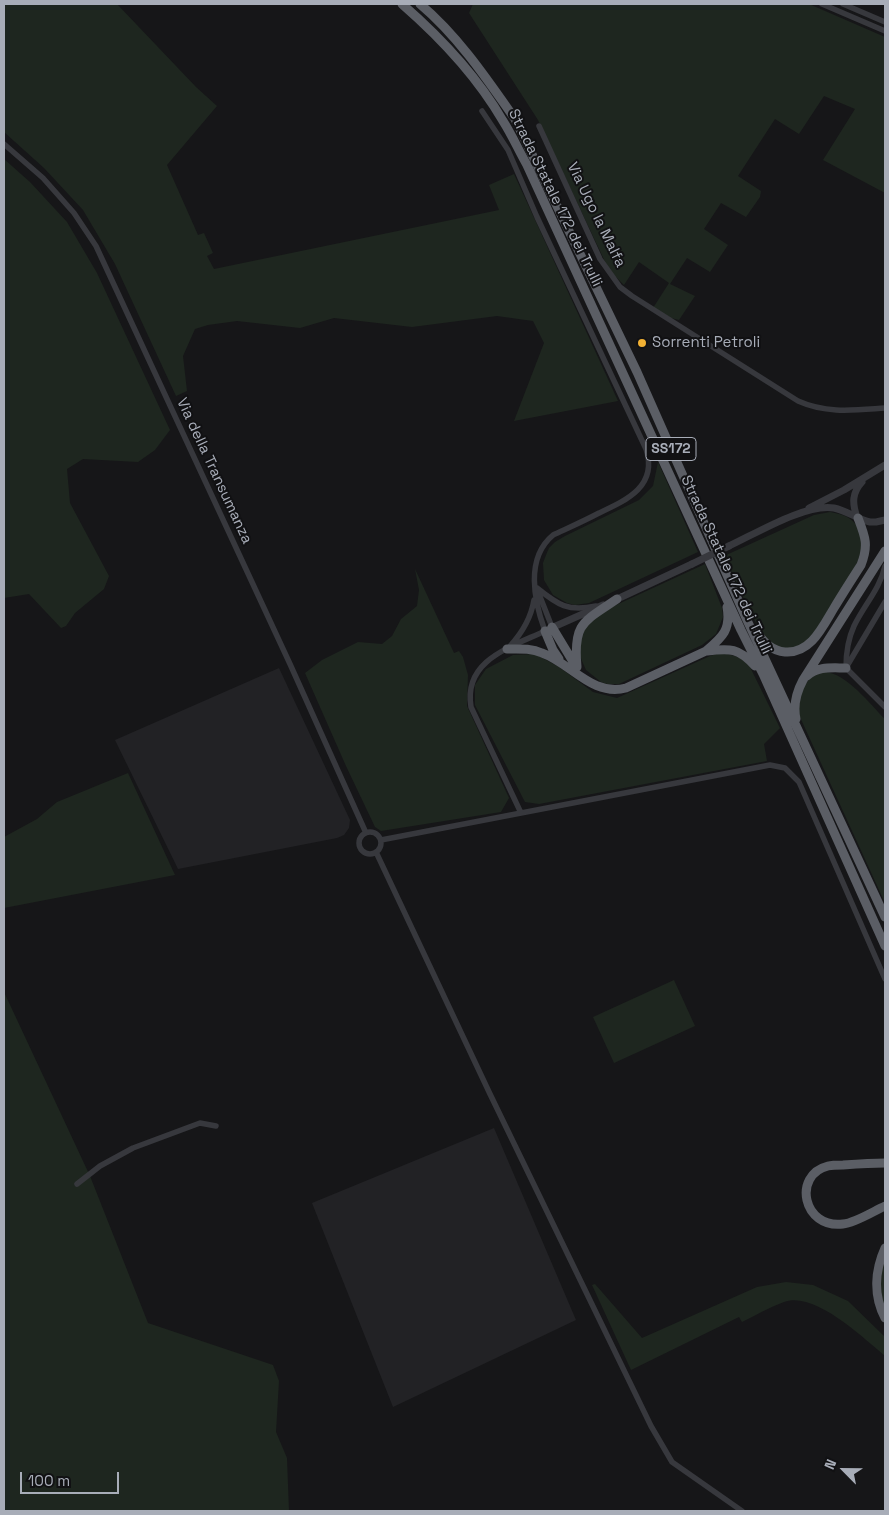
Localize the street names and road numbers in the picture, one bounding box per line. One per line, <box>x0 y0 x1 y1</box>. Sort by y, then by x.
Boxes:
street label: Strada Statale 172 dei Trulli <box>504 106 606 290</box>
street label: Via Ugo la Malfa <box>563 159 629 271</box>
street label: Via della Transumanza <box>172 395 256 547</box>
road number: SS172 <box>646 438 696 460</box>
street label: Strada Statale 172 dei Trulli <box>677 473 775 657</box>

